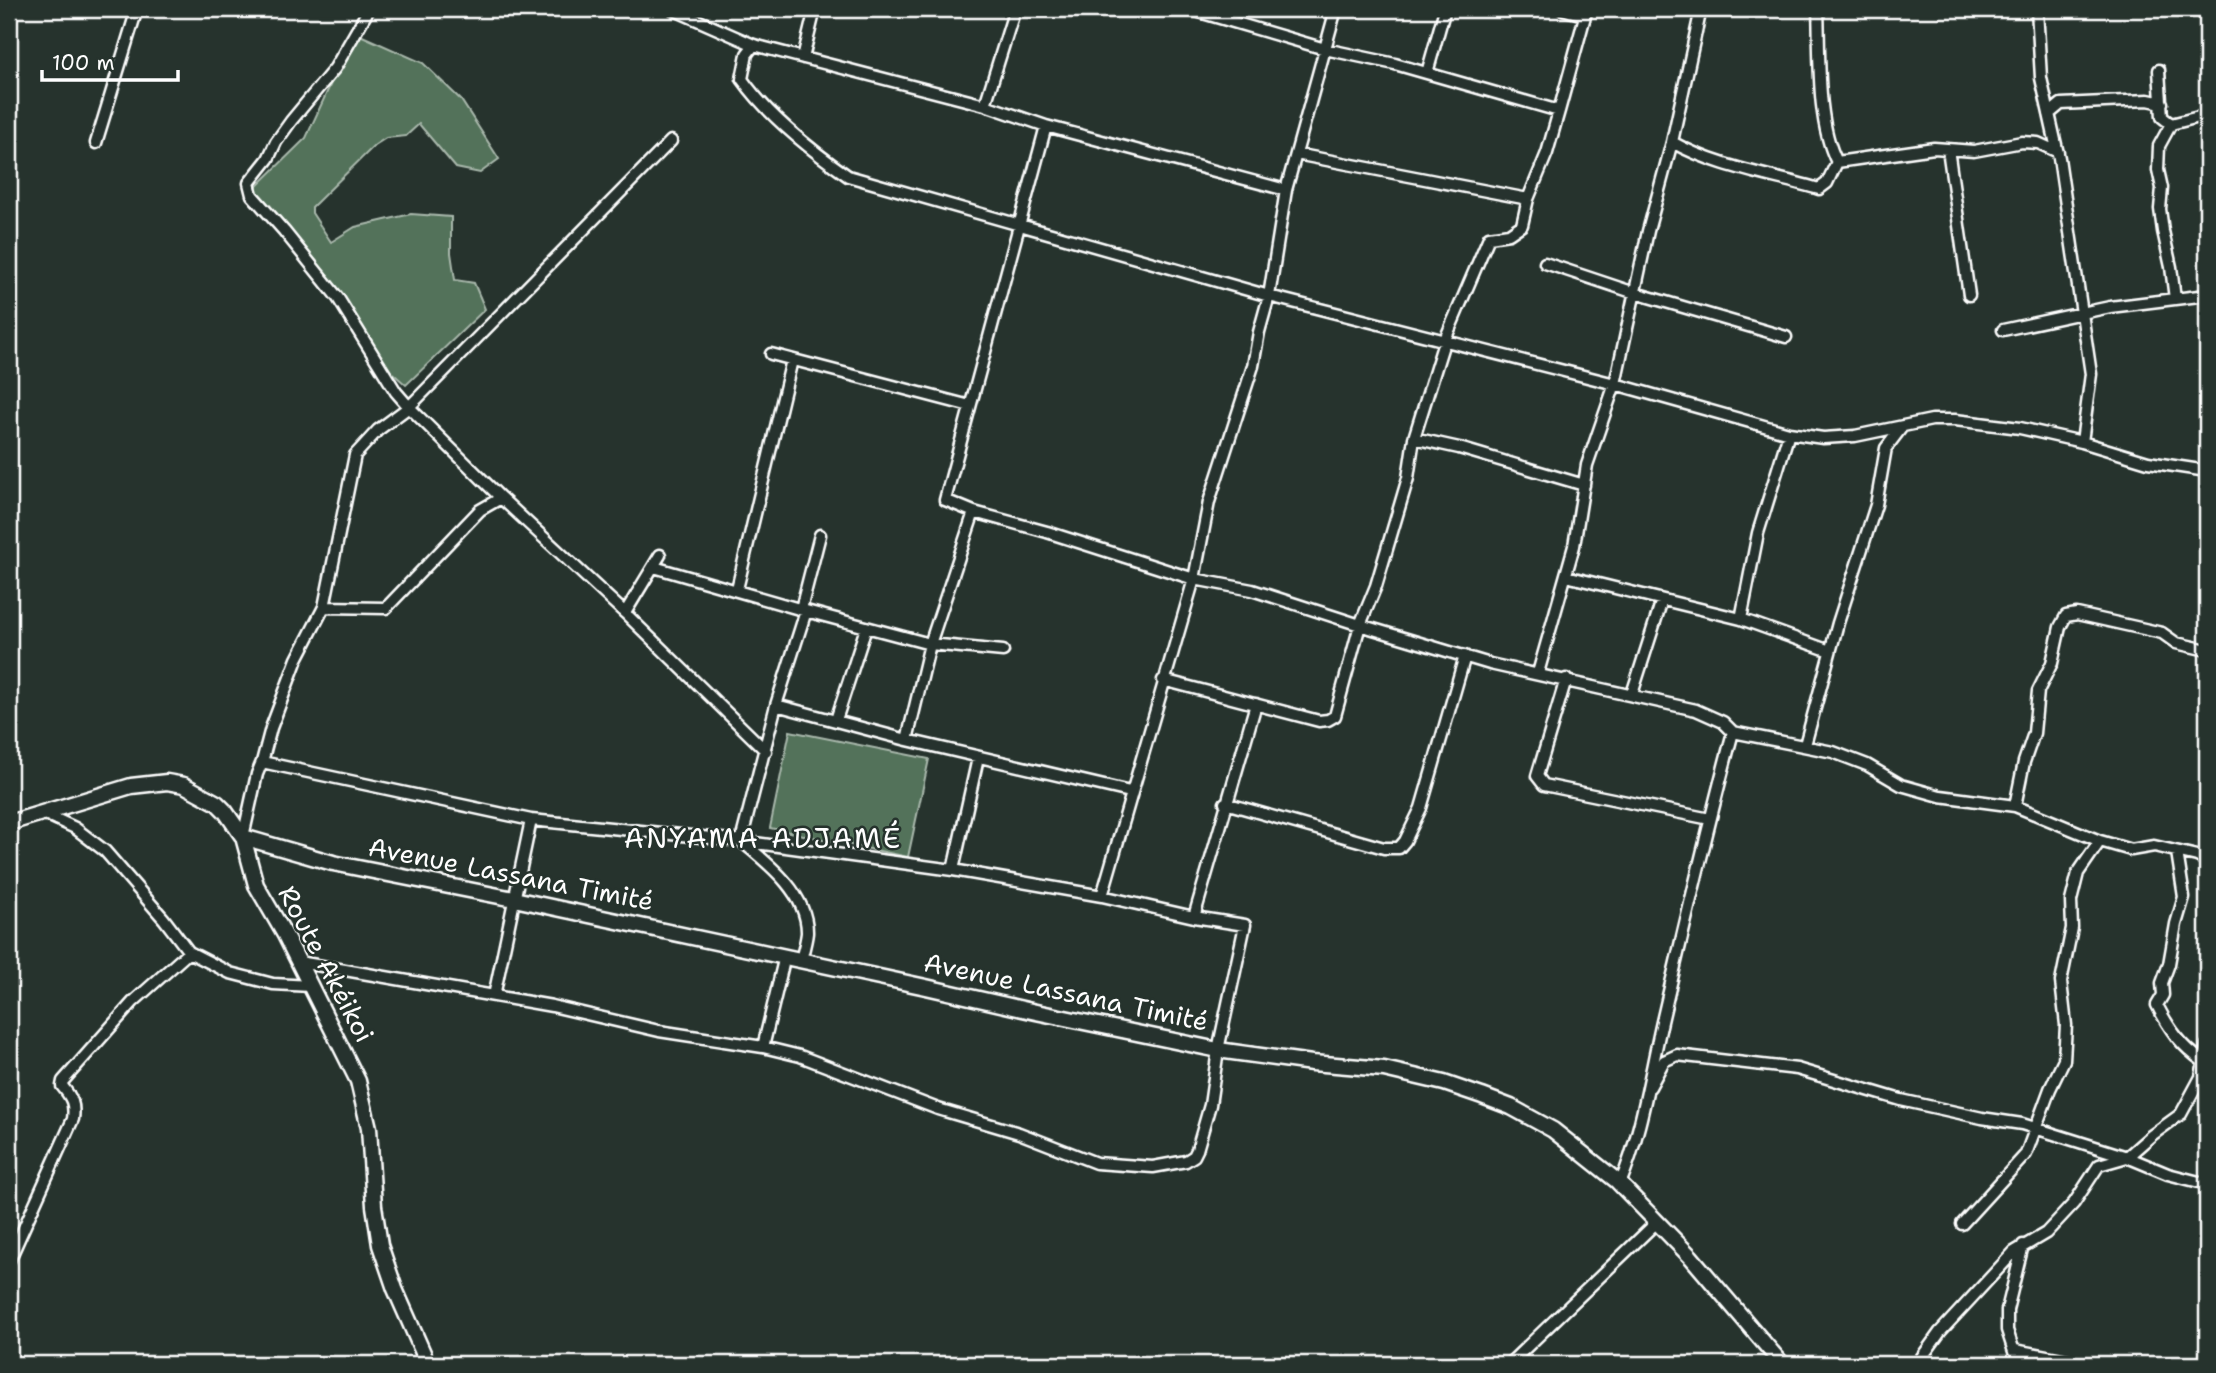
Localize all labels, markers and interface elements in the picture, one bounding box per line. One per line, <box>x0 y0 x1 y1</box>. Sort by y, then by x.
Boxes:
scale bar <box>42 38 178 82</box>
text: 100 m <box>52 49 115 77</box>
district label: ANYAMA ADJAMÉ <box>624 819 902 857</box>
street label: Avenue Lassana Timité <box>366 829 657 918</box>
street label: Route Akéikoi <box>270 879 382 1048</box>
street label: Avenue Lassana Timité <box>921 944 1211 1039</box>

